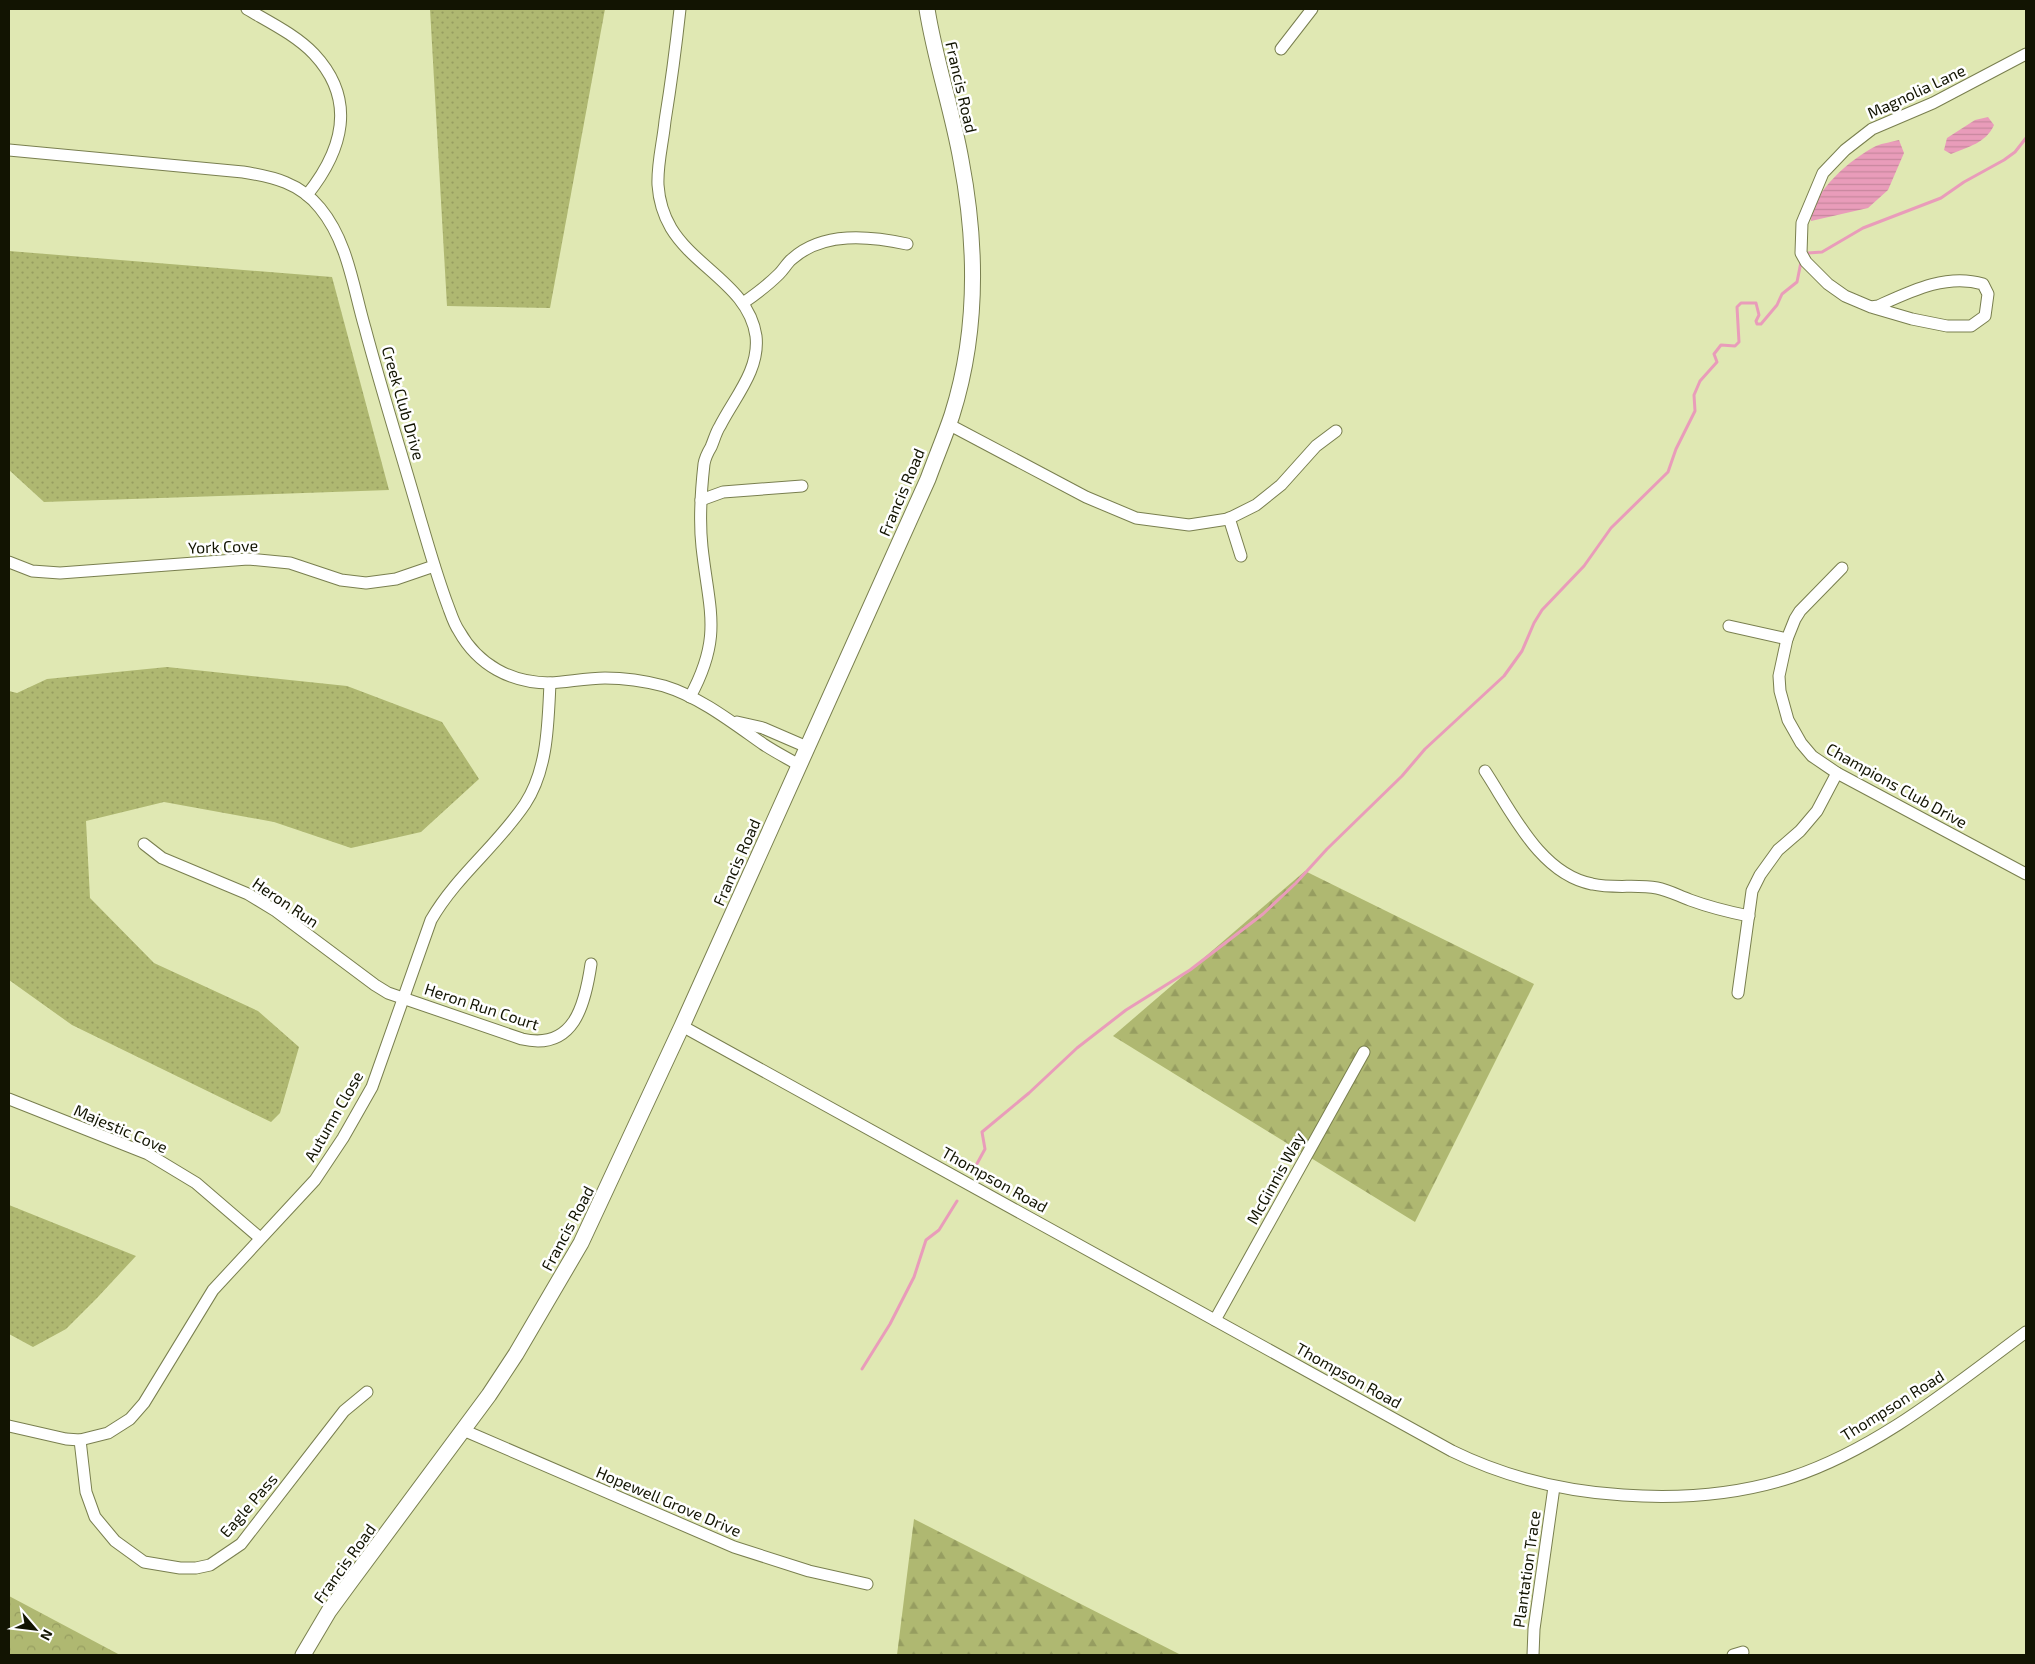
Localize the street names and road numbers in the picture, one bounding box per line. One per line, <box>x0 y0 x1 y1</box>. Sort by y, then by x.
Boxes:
street label: Francis Road <box>942 39 982 135</box>
street label: Magnolia Lane <box>1864 60 1968 122</box>
street label: Creek Club Drive <box>379 344 429 462</box>
street label: Francis Road <box>874 445 928 539</box>
street label: York Cove <box>188 535 258 557</box>
street label: Champions Club Drive <box>1823 738 1971 832</box>
street label: Francis Road <box>708 816 764 908</box>
street label: Heron Run <box>249 873 323 931</box>
street label: Heron Run Court <box>422 979 542 1033</box>
street label: Autumn Close <box>300 1068 366 1164</box>
street label: Majestic Cove <box>71 1100 171 1157</box>
street label: McGinnis Way <box>1242 1128 1308 1227</box>
street label: Thompson Road <box>939 1142 1051 1216</box>
street label: Francis Road <box>537 1182 597 1274</box>
street label: Thompson Road <box>1293 1338 1405 1412</box>
street label: Thompson Road <box>1837 1366 1947 1444</box>
street label: Hopewell Grove Drive <box>594 1462 744 1540</box>
street label: Eagle Pass <box>215 1469 281 1541</box>
street label: Plantation Trace <box>1508 1509 1544 1629</box>
street label: Francis Road <box>309 1520 379 1606</box>

